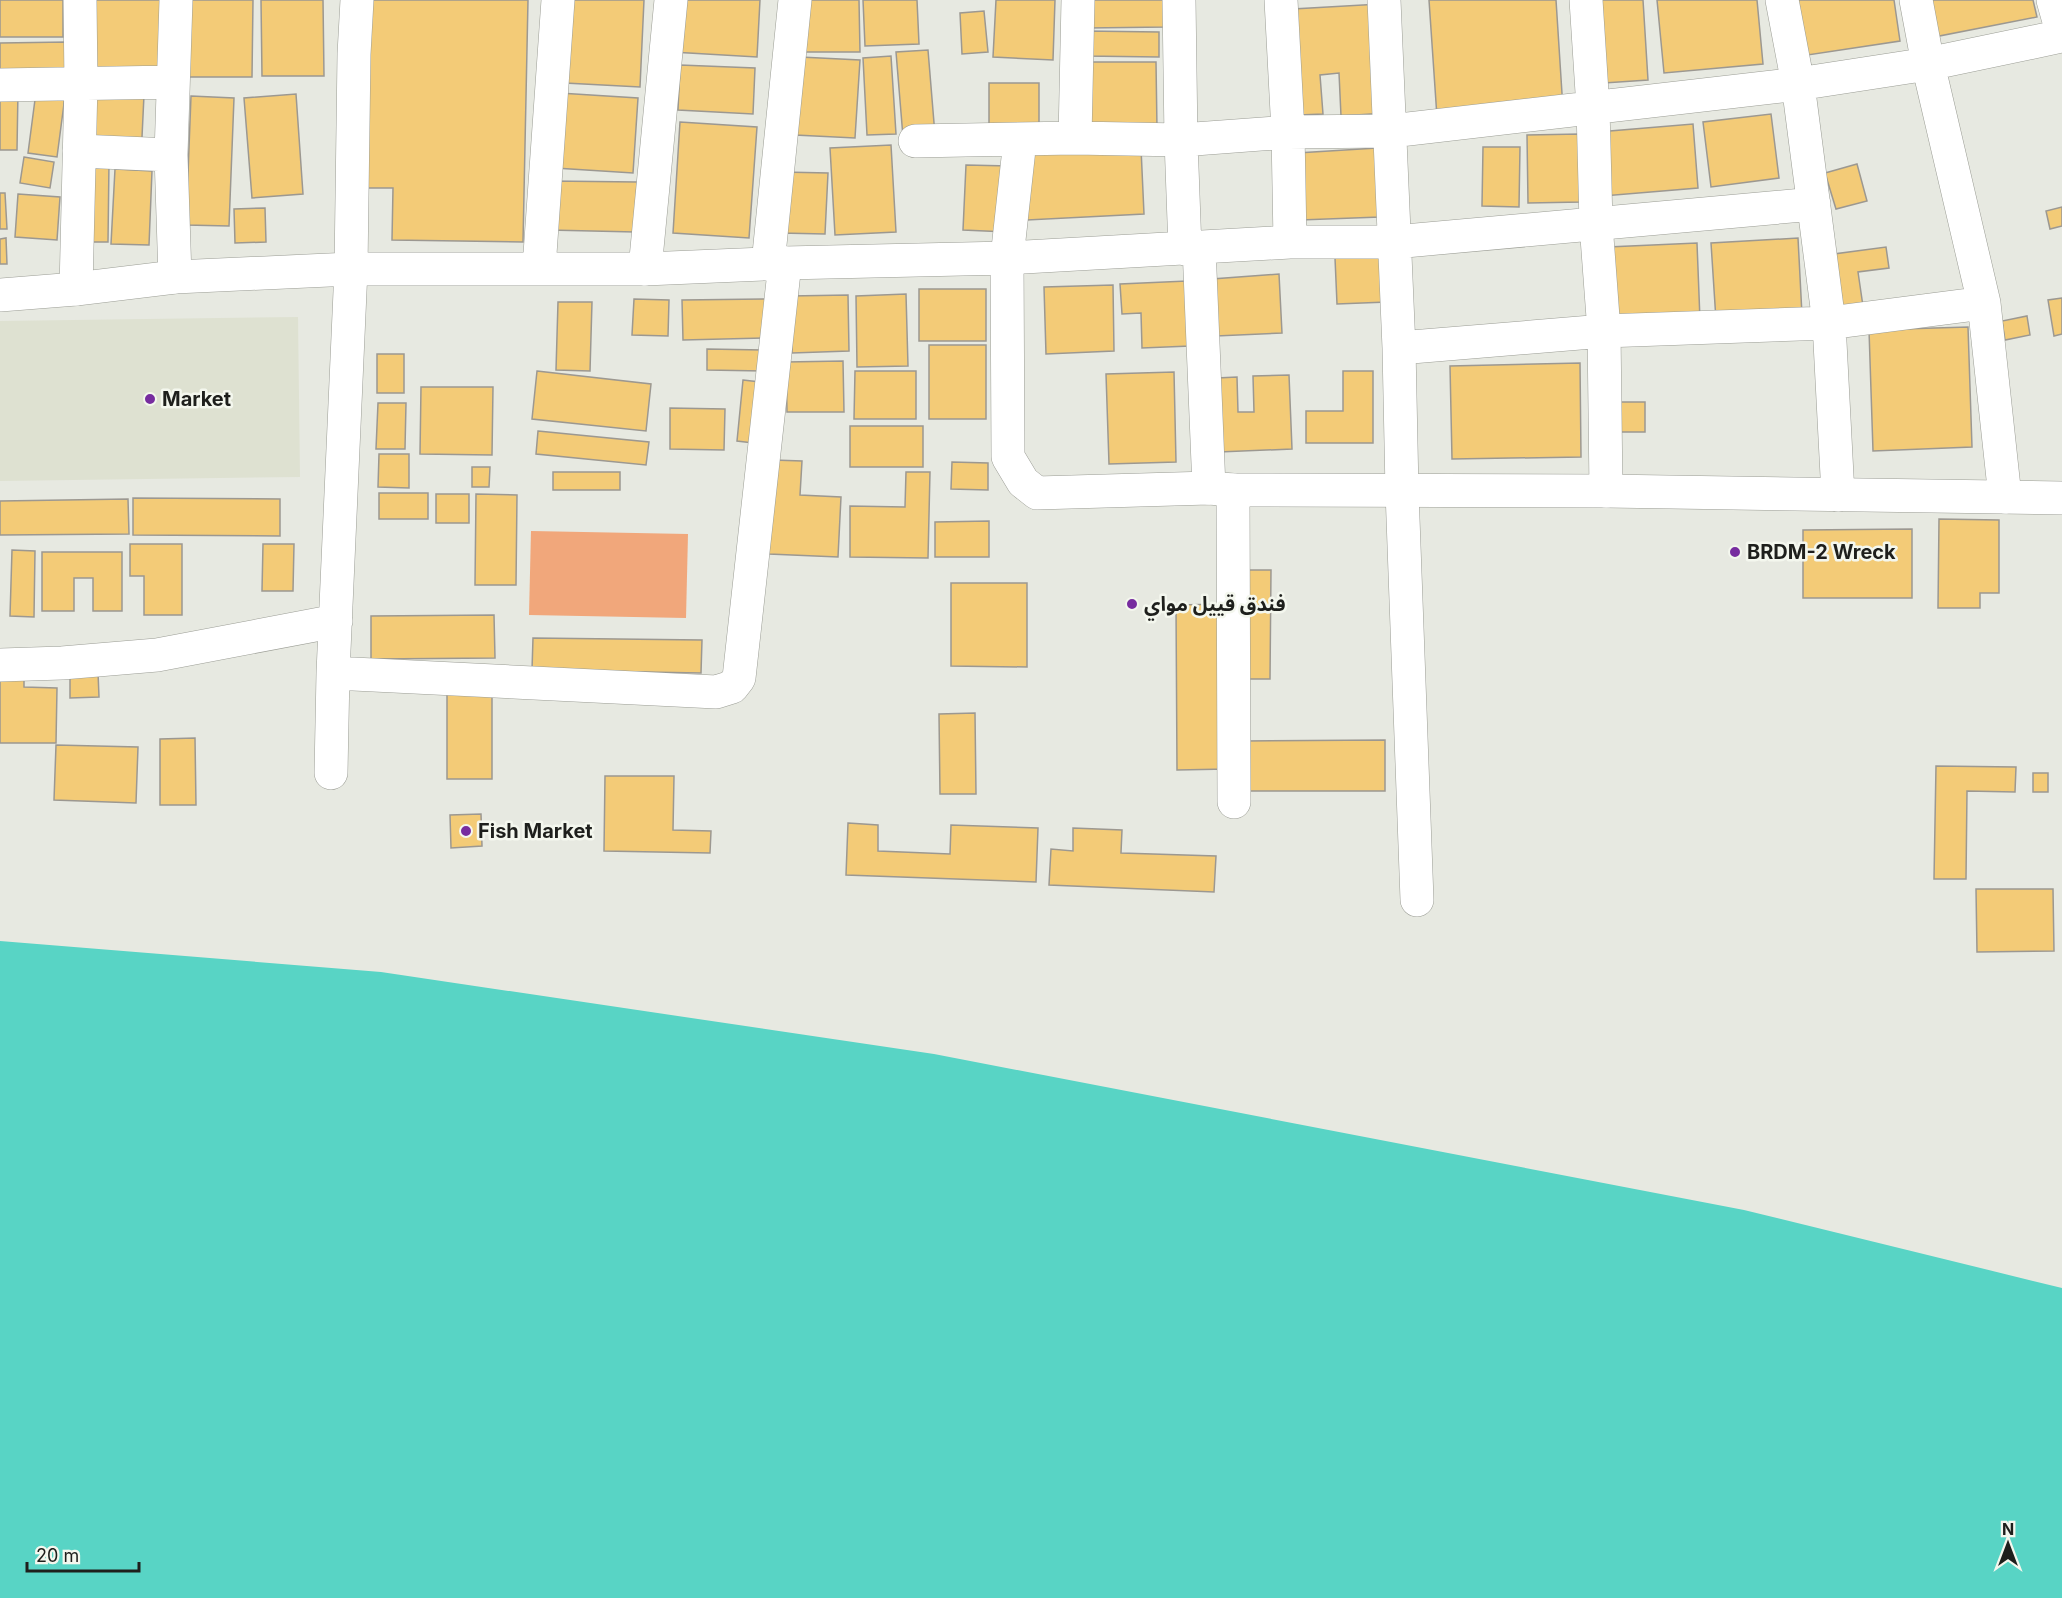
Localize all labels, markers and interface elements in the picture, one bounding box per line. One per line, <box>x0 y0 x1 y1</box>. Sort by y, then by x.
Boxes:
place label: Market <box>162 387 231 411</box>
marker: Market <box>143 392 157 406</box>
place label: BRDM-2 Wreck <box>1747 540 1896 564</box>
marker: BRDM-2 Wreck <box>1728 545 1742 559</box>
place label: فندق قييل مواي <box>1144 592 1286 621</box>
marker: فندق قييل مواي <box>1125 597 1139 611</box>
place label: Fish Market <box>478 819 593 843</box>
marker: Fish Market <box>459 824 473 838</box>
north arrow <box>1978 1514 2038 1574</box>
text: N <box>2002 1519 2014 1539</box>
scale bar <box>27 1535 140 1573</box>
text: 20 m <box>36 1545 79 1566</box>

